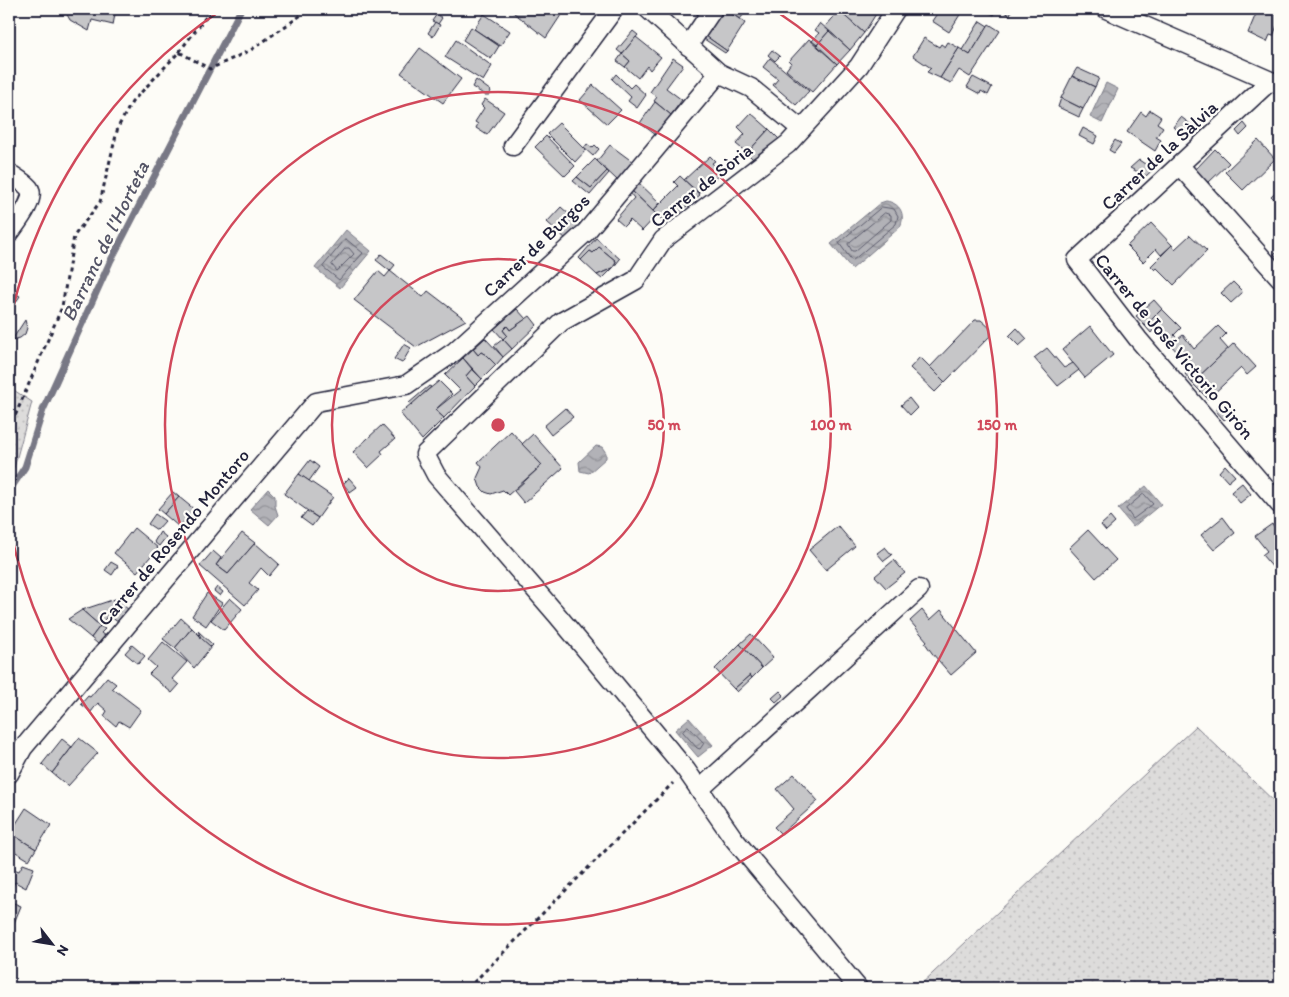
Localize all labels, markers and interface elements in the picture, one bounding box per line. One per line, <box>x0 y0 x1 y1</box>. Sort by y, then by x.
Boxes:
street label: Carrer de la Sàlvia <box>1096 96 1222 215</box>
street label: Carrer de Sòria <box>646 138 757 232</box>
water label: Barranc de l'Horteta <box>56 157 154 325</box>
street label: Carrer de Burgos <box>478 189 594 302</box>
street label: Carrer de José Victorio Girón <box>1090 249 1259 444</box>
centre of rings <box>489 416 507 434</box>
text: 50 m <box>647 416 681 434</box>
text: 100 m <box>810 416 852 434</box>
text: 150 m <box>977 416 1017 434</box>
street label: Carrer de Rosendo Montoro <box>93 444 254 631</box>
north arrow <box>28 920 78 970</box>
text: N <box>53 942 72 959</box>

